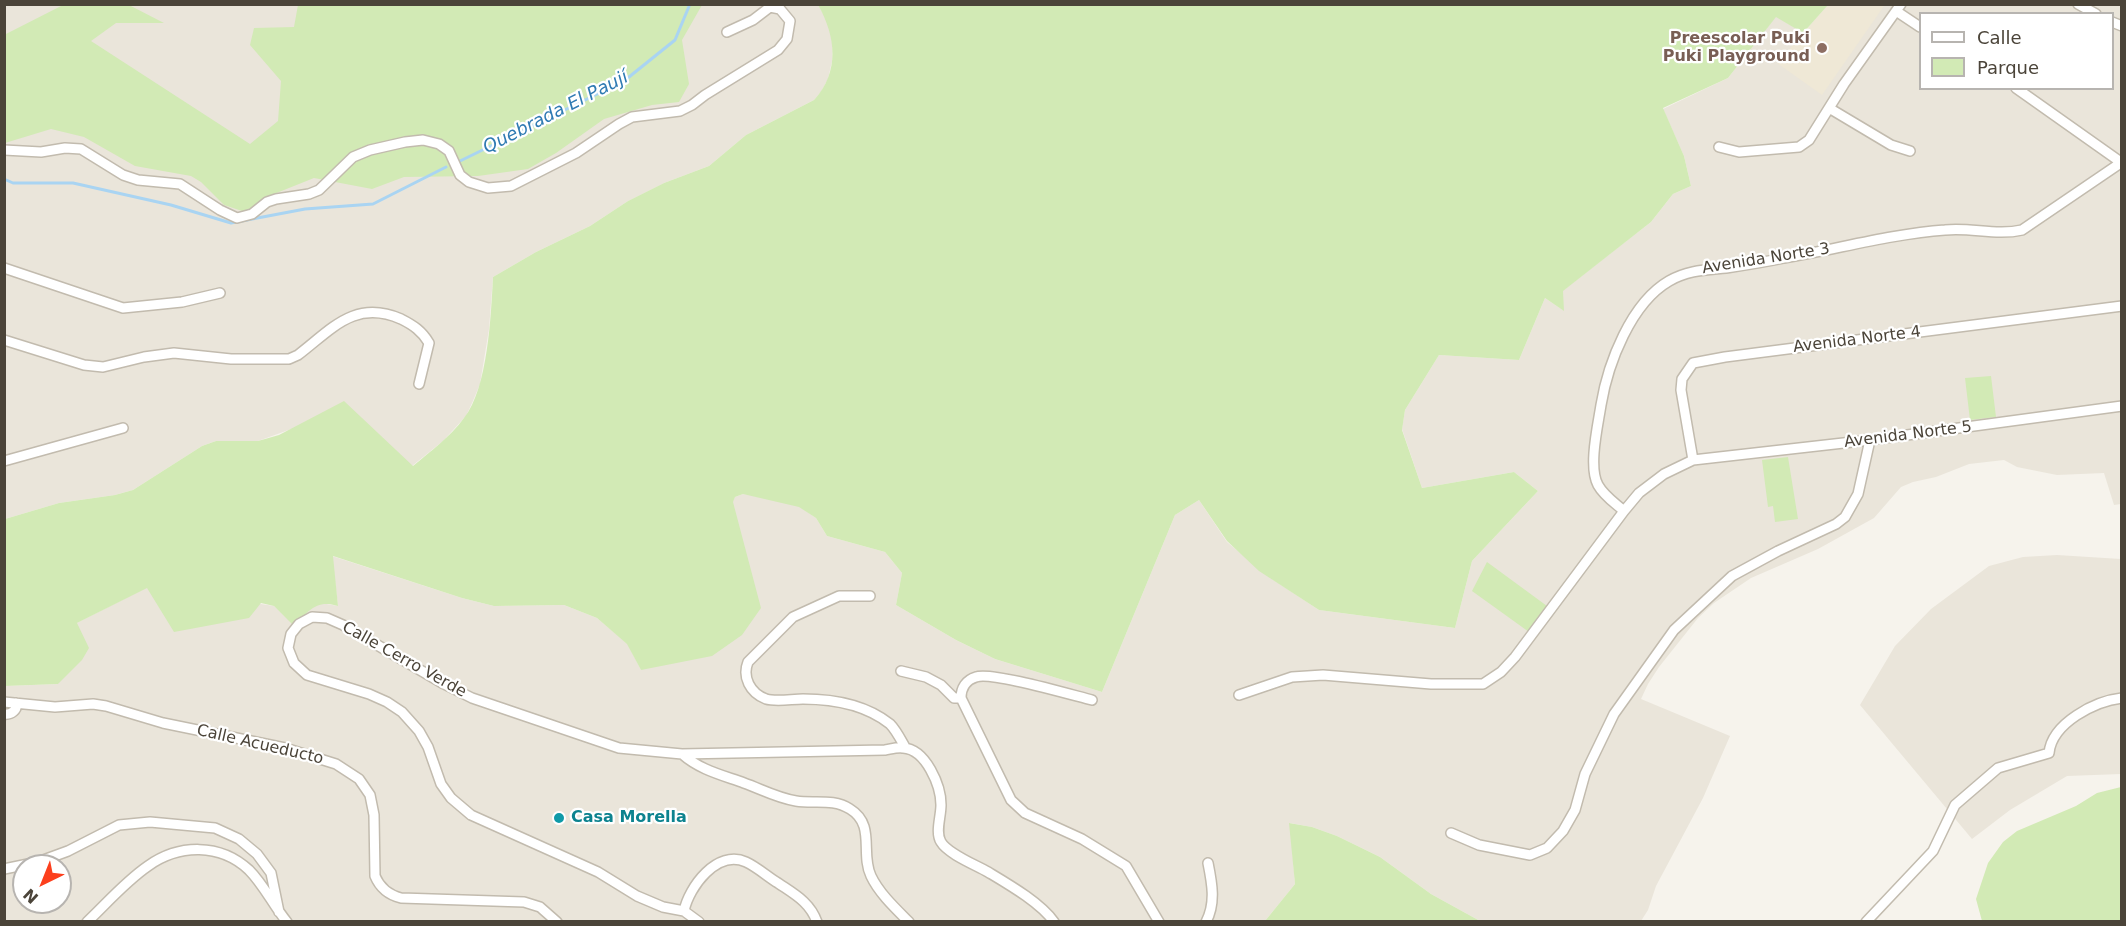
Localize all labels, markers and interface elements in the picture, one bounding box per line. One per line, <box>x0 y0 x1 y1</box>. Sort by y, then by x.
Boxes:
legend <box>1919 12 2114 90</box>
text: Calle <box>1977 27 2022 48</box>
place label: Preescolar Puki Puki Playground <box>1663 29 1810 67</box>
marker: Preescolar Puki Puki Playground <box>1815 41 1829 55</box>
text: Parque <box>1977 57 2039 78</box>
water label: Quebrada El Paují <box>480 67 632 159</box>
street label: Avenida Norte 3 <box>1701 239 1831 279</box>
street label: Avenida Norte 4 <box>1792 323 1922 357</box>
street label: Avenida Norte 5 <box>1843 418 1973 452</box>
street label: Calle Cerro Verde <box>339 618 469 702</box>
street label: Calle Acueducto <box>195 721 325 769</box>
place label: Casa Morella <box>571 808 687 828</box>
marker: Casa Morella <box>552 811 566 825</box>
north arrow <box>12 854 72 914</box>
text: N <box>19 885 42 908</box>

